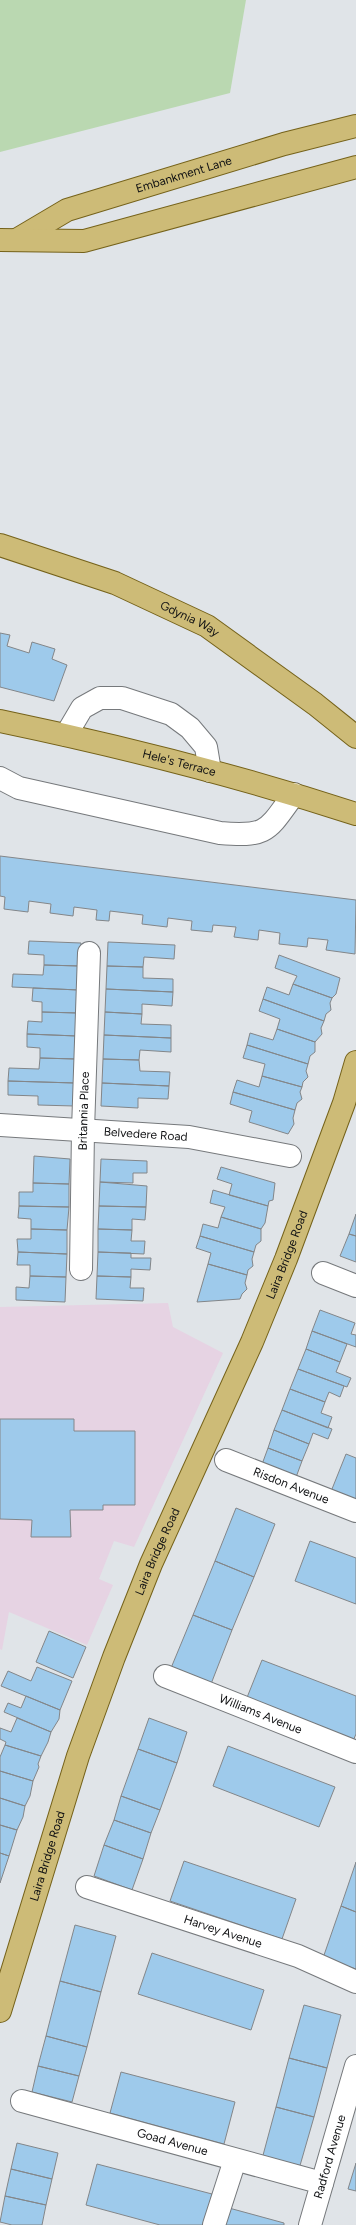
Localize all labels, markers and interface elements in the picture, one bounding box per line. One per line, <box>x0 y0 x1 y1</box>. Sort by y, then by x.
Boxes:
street label: Embankment Lane <box>134 153 234 196</box>
street label: Gdynia Way <box>158 598 223 640</box>
street label: Hele's Terrace <box>141 747 218 779</box>
street label: Britannia Place <box>76 1071 92 1151</box>
street label: Belvedere Road <box>103 1125 188 1144</box>
street label: Laira Bridge Road <box>263 1209 310 1301</box>
street label: Risdon Avenue <box>251 1464 331 1507</box>
street label: Laira Bridge Road <box>132 1506 183 1597</box>
street label: Williams Avenue <box>217 1691 305 1737</box>
street label: Laira Bridge Road <box>27 1809 68 1903</box>
street label: Harvey Avenue <box>182 1912 264 1951</box>
street label: Radford Avenue <box>311 2113 349 2200</box>
street label: Goad Avenue <box>135 2126 210 2159</box>

